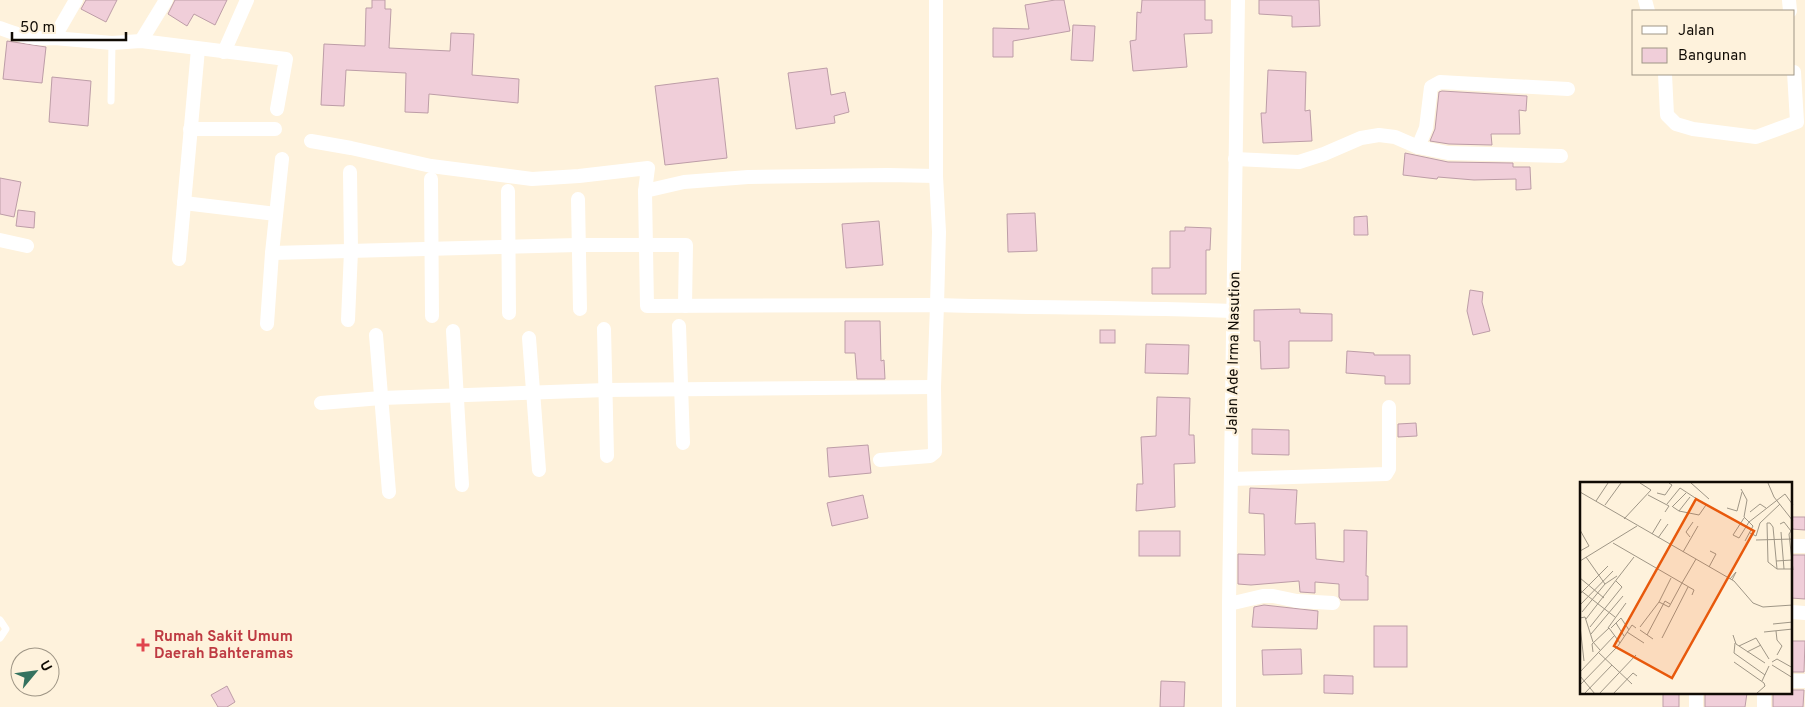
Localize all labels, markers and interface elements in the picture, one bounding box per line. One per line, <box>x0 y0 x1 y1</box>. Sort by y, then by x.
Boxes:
scale bar <box>12 10 126 42</box>
legend <box>1632 10 1795 75</box>
text: 50 m <box>20 19 55 38</box>
text: Jalan <box>1678 22 1715 41</box>
text: Bangunan <box>1678 47 1747 66</box>
street label: Jalan Ade Irma Nasution <box>1224 271 1245 435</box>
inset map <box>1580 482 1792 694</box>
place label: Rumah Sakit Umum Daerah Bahteramas <box>154 628 293 664</box>
marker: Rumah Sakit Umum Daerah Bahteramas <box>136 638 150 652</box>
north arrow <box>10 647 60 697</box>
text: U <box>35 658 55 675</box>

